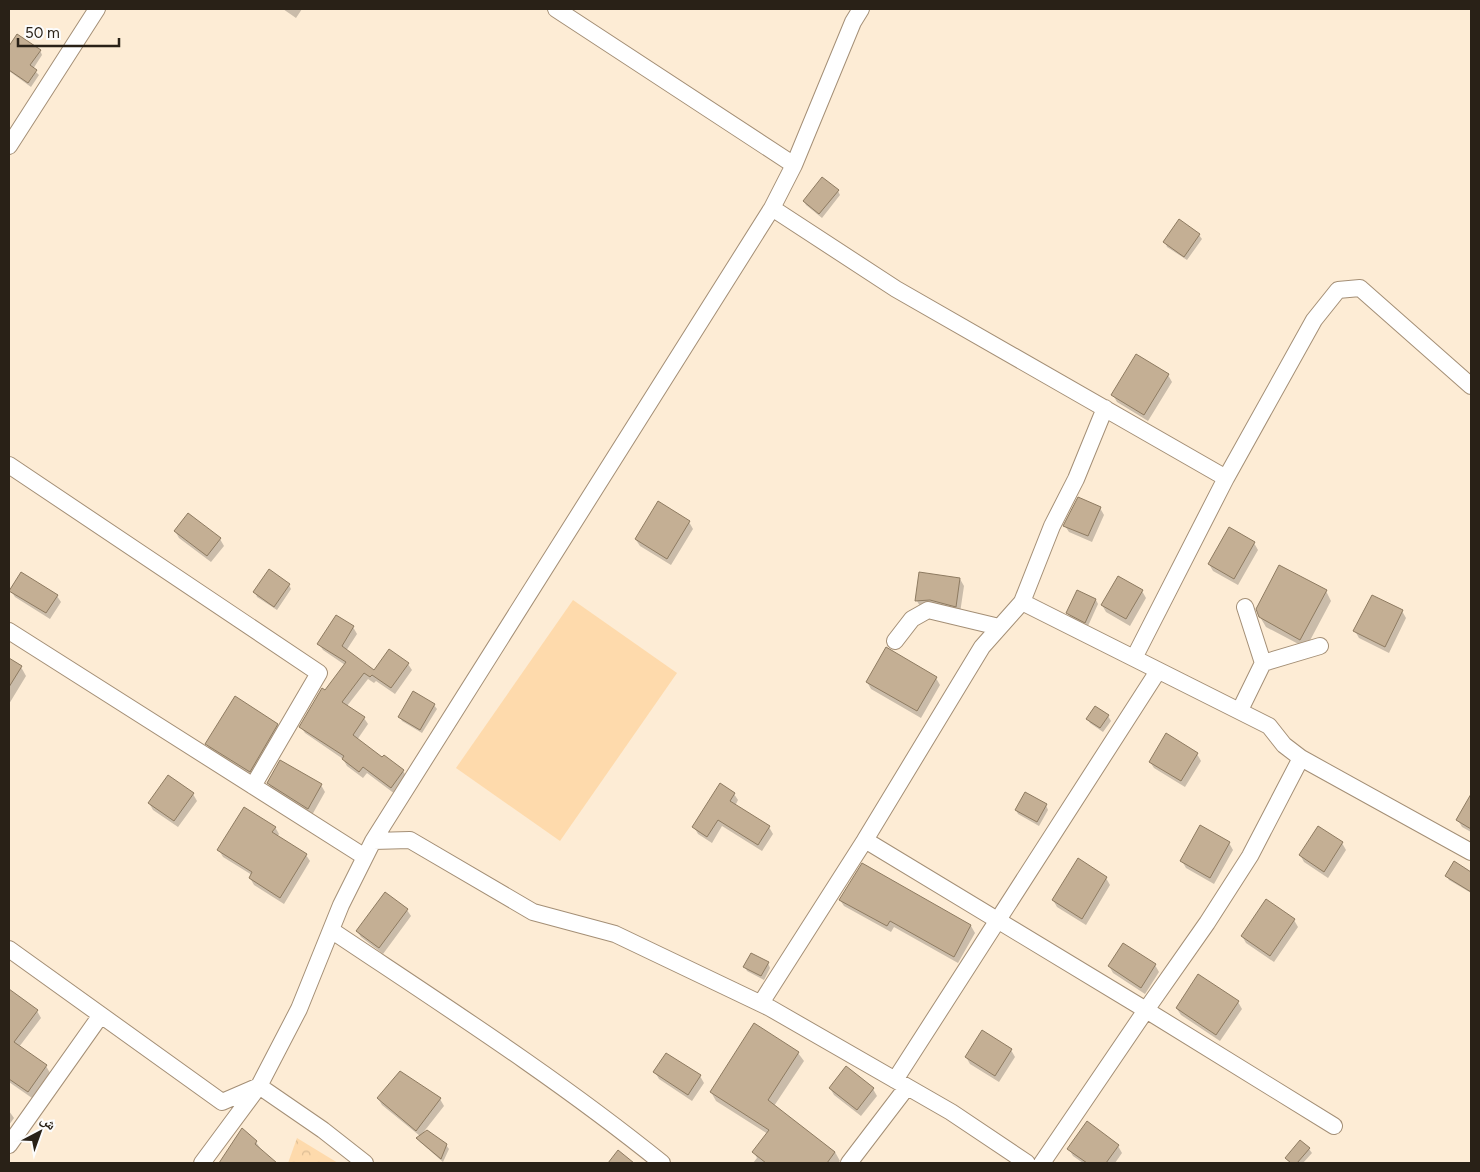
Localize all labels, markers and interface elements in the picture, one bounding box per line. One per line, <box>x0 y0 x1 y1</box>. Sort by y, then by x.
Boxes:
scale bar <box>18 15 119 47</box>
text: 50 m <box>25 24 60 42</box>
north arrow <box>15 1107 65 1157</box>
text: ش <box>37 1111 59 1134</box>

